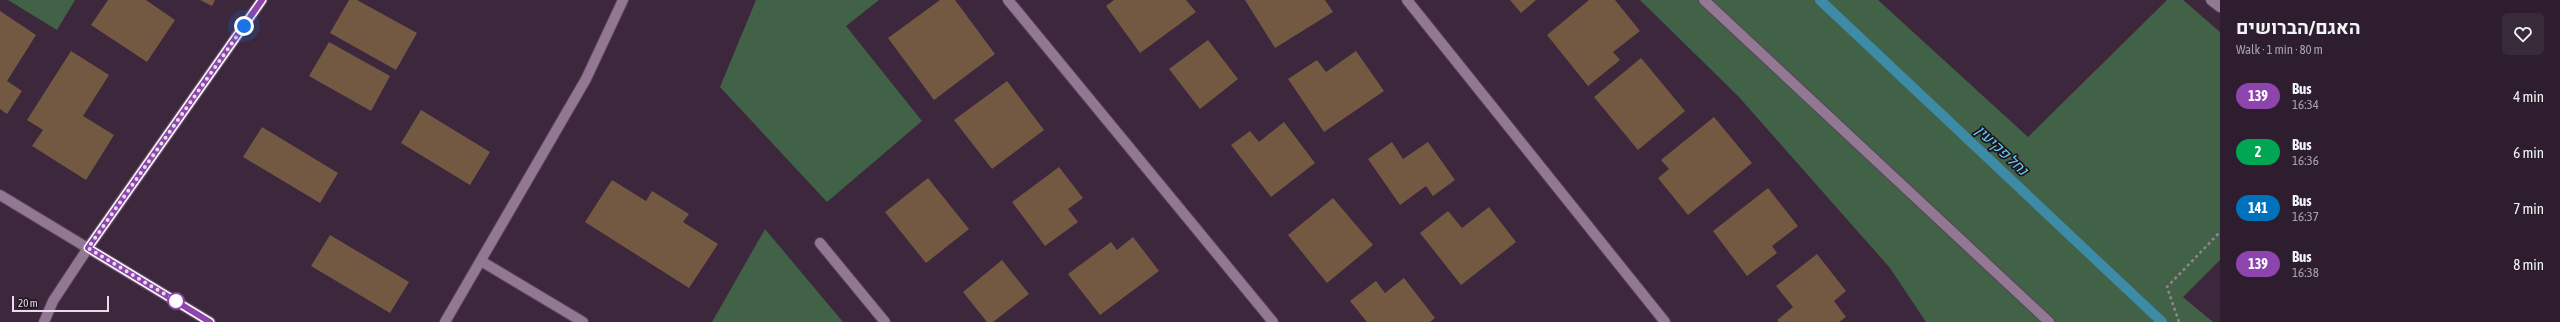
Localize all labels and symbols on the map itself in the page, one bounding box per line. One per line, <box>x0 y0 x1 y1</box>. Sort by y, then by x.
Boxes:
your location <box>234 16 254 36</box>
water label: נחל פקיעין <box>1972 122 2033 180</box>
unlabelled marker <box>167 292 185 310</box>
scale bar <box>12 294 109 313</box>

